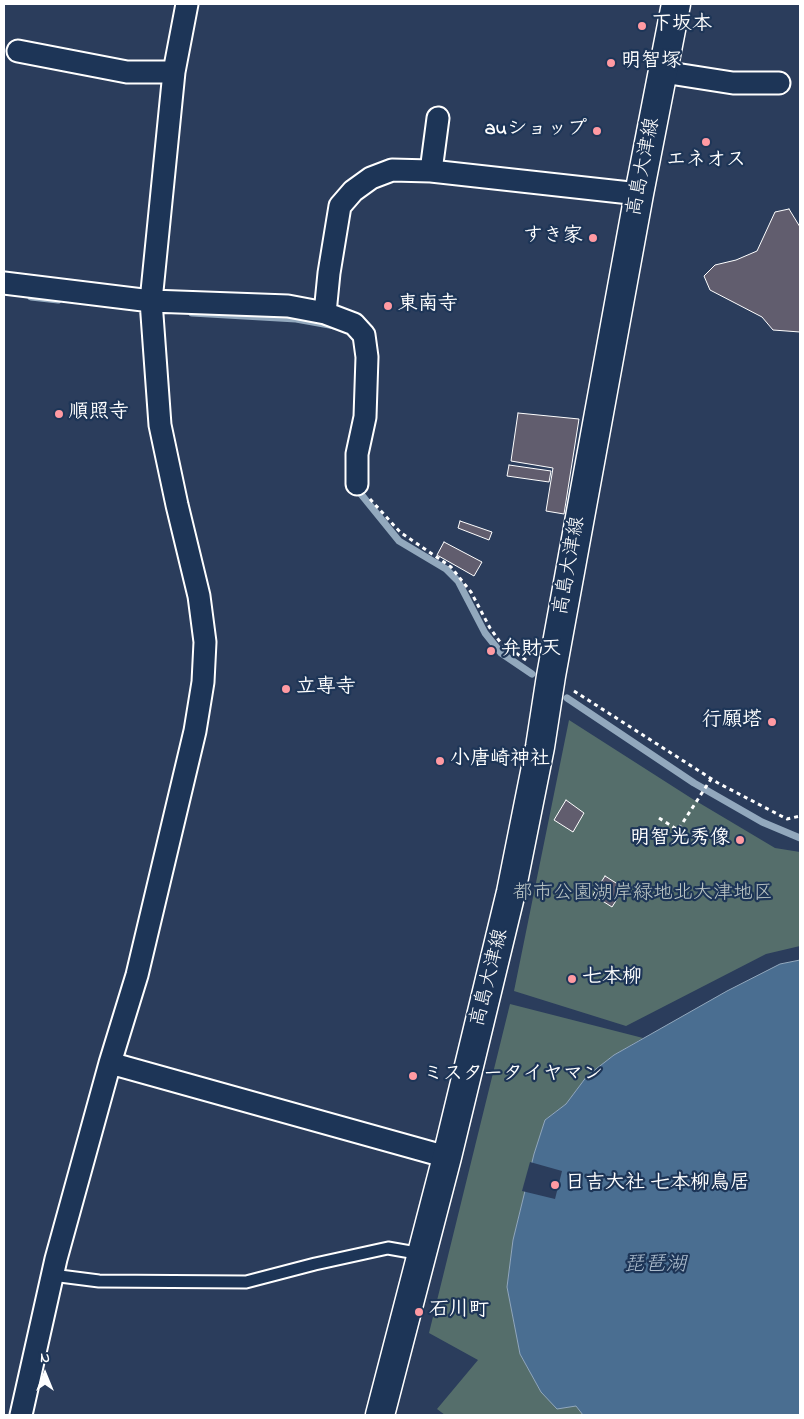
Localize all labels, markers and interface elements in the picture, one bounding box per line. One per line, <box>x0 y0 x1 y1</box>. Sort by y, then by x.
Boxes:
place label: 下坂本 <box>652 14 712 38</box>
marker: 下坂本 <box>636 20 648 32</box>
place label: 明智塚 <box>621 51 681 75</box>
marker: 明智塚 <box>605 57 617 69</box>
street label: 高島大津線 <box>624 116 666 218</box>
place label: auショップ <box>485 119 587 143</box>
marker: auショップ <box>591 125 603 137</box>
marker: エネオス <box>700 136 712 148</box>
place label: エネオス <box>666 150 746 174</box>
place label: すき家 <box>523 226 583 250</box>
marker: すき家 <box>587 232 599 244</box>
place label: 東南寺 <box>398 294 458 318</box>
marker: 東南寺 <box>382 300 394 312</box>
place label: 順照寺 <box>69 402 129 426</box>
marker: 順照寺 <box>53 408 65 420</box>
street label: 高島大津線 <box>550 515 592 617</box>
place label: 弁財天 <box>501 639 561 663</box>
marker: 弁財天 <box>485 645 497 657</box>
place label: 立専寺 <box>296 677 356 701</box>
marker: 立専寺 <box>280 683 292 695</box>
place label: 行願塔 <box>702 710 762 734</box>
marker: 行願塔 <box>766 716 778 728</box>
place label: 小唐崎神社 <box>450 749 550 773</box>
marker: 小唐崎神社 <box>434 755 446 767</box>
place label: 明智光秀像 <box>630 828 730 852</box>
marker: 明智光秀像 <box>734 834 746 846</box>
park label: 都市公園湖岸緑地北大津地区 <box>513 883 773 907</box>
street label: 高島大津線 <box>467 927 515 1029</box>
place label: 七本柳 <box>582 967 642 991</box>
marker: 七本柳 <box>566 973 578 985</box>
place label: ミスタータイヤマン <box>423 1064 603 1088</box>
marker: ミスタータイヤマン <box>407 1070 419 1082</box>
place label: 日吉大社 七本柳鳥居 <box>565 1173 750 1197</box>
marker: 日吉大社 七本柳鳥居 <box>549 1179 561 1191</box>
water label: 琵琶湖 <box>624 1254 686 1280</box>
place label: 石川町 <box>429 1300 489 1324</box>
marker: 石川町 <box>413 1306 425 1318</box>
text: N <box>40 1348 50 1369</box>
north arrow <box>20 1349 70 1399</box>

